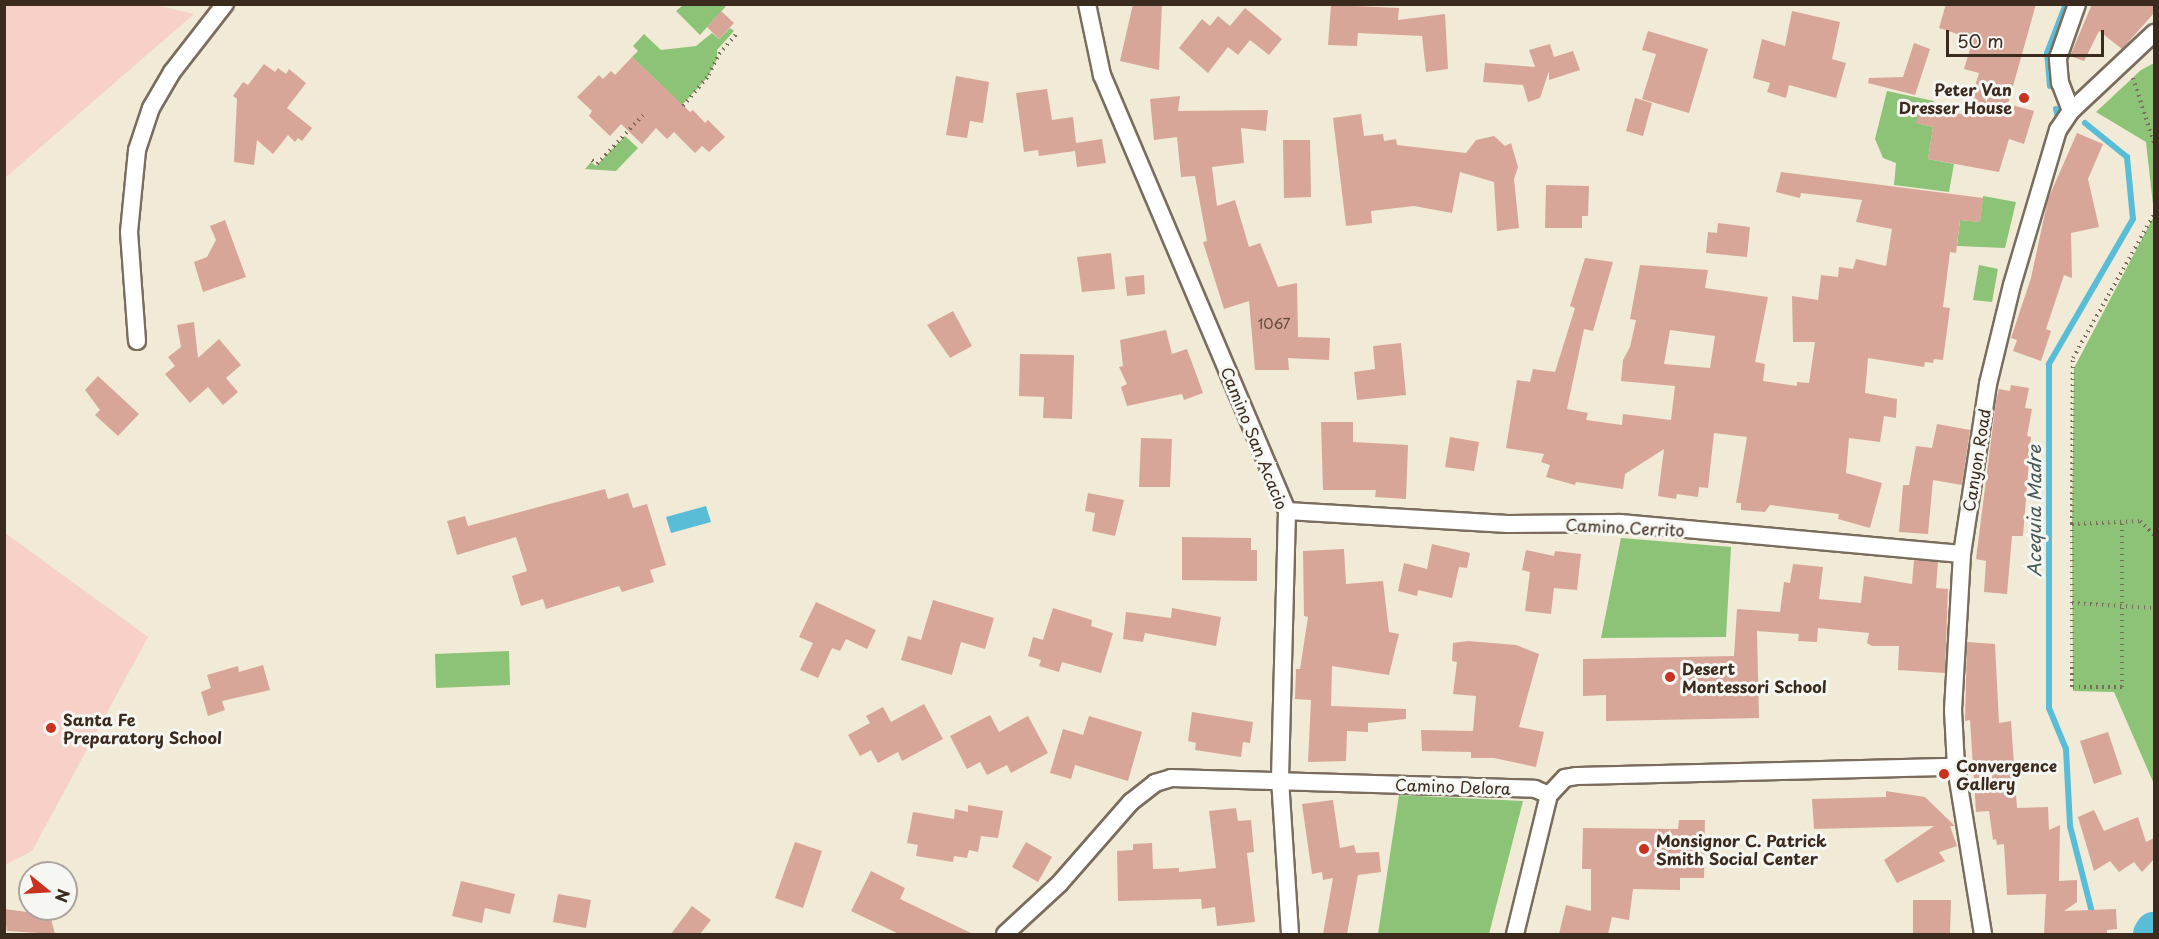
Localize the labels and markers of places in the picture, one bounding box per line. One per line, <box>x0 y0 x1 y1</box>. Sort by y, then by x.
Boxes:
place label: Peter Van Dresser House <box>1897 79 2012 117</box>
marker: Peter Van Dresser House <box>2017 91 2031 105</box>
place label: Desert Montessori School <box>1682 658 1828 696</box>
marker: Desert Montessori School <box>1663 670 1677 684</box>
place label: Santa Fe Preparatory School <box>63 709 222 747</box>
marker: Santa Fe Preparatory School <box>44 721 58 735</box>
place label: Convergence Gallery <box>1956 755 2057 793</box>
marker: Convergence Gallery <box>1937 767 1951 781</box>
place label: Monsignor C. Patrick Smith Social Center <box>1656 830 1827 868</box>
marker: Monsignor C. Patrick Smith Social Center <box>1637 842 1651 856</box>

